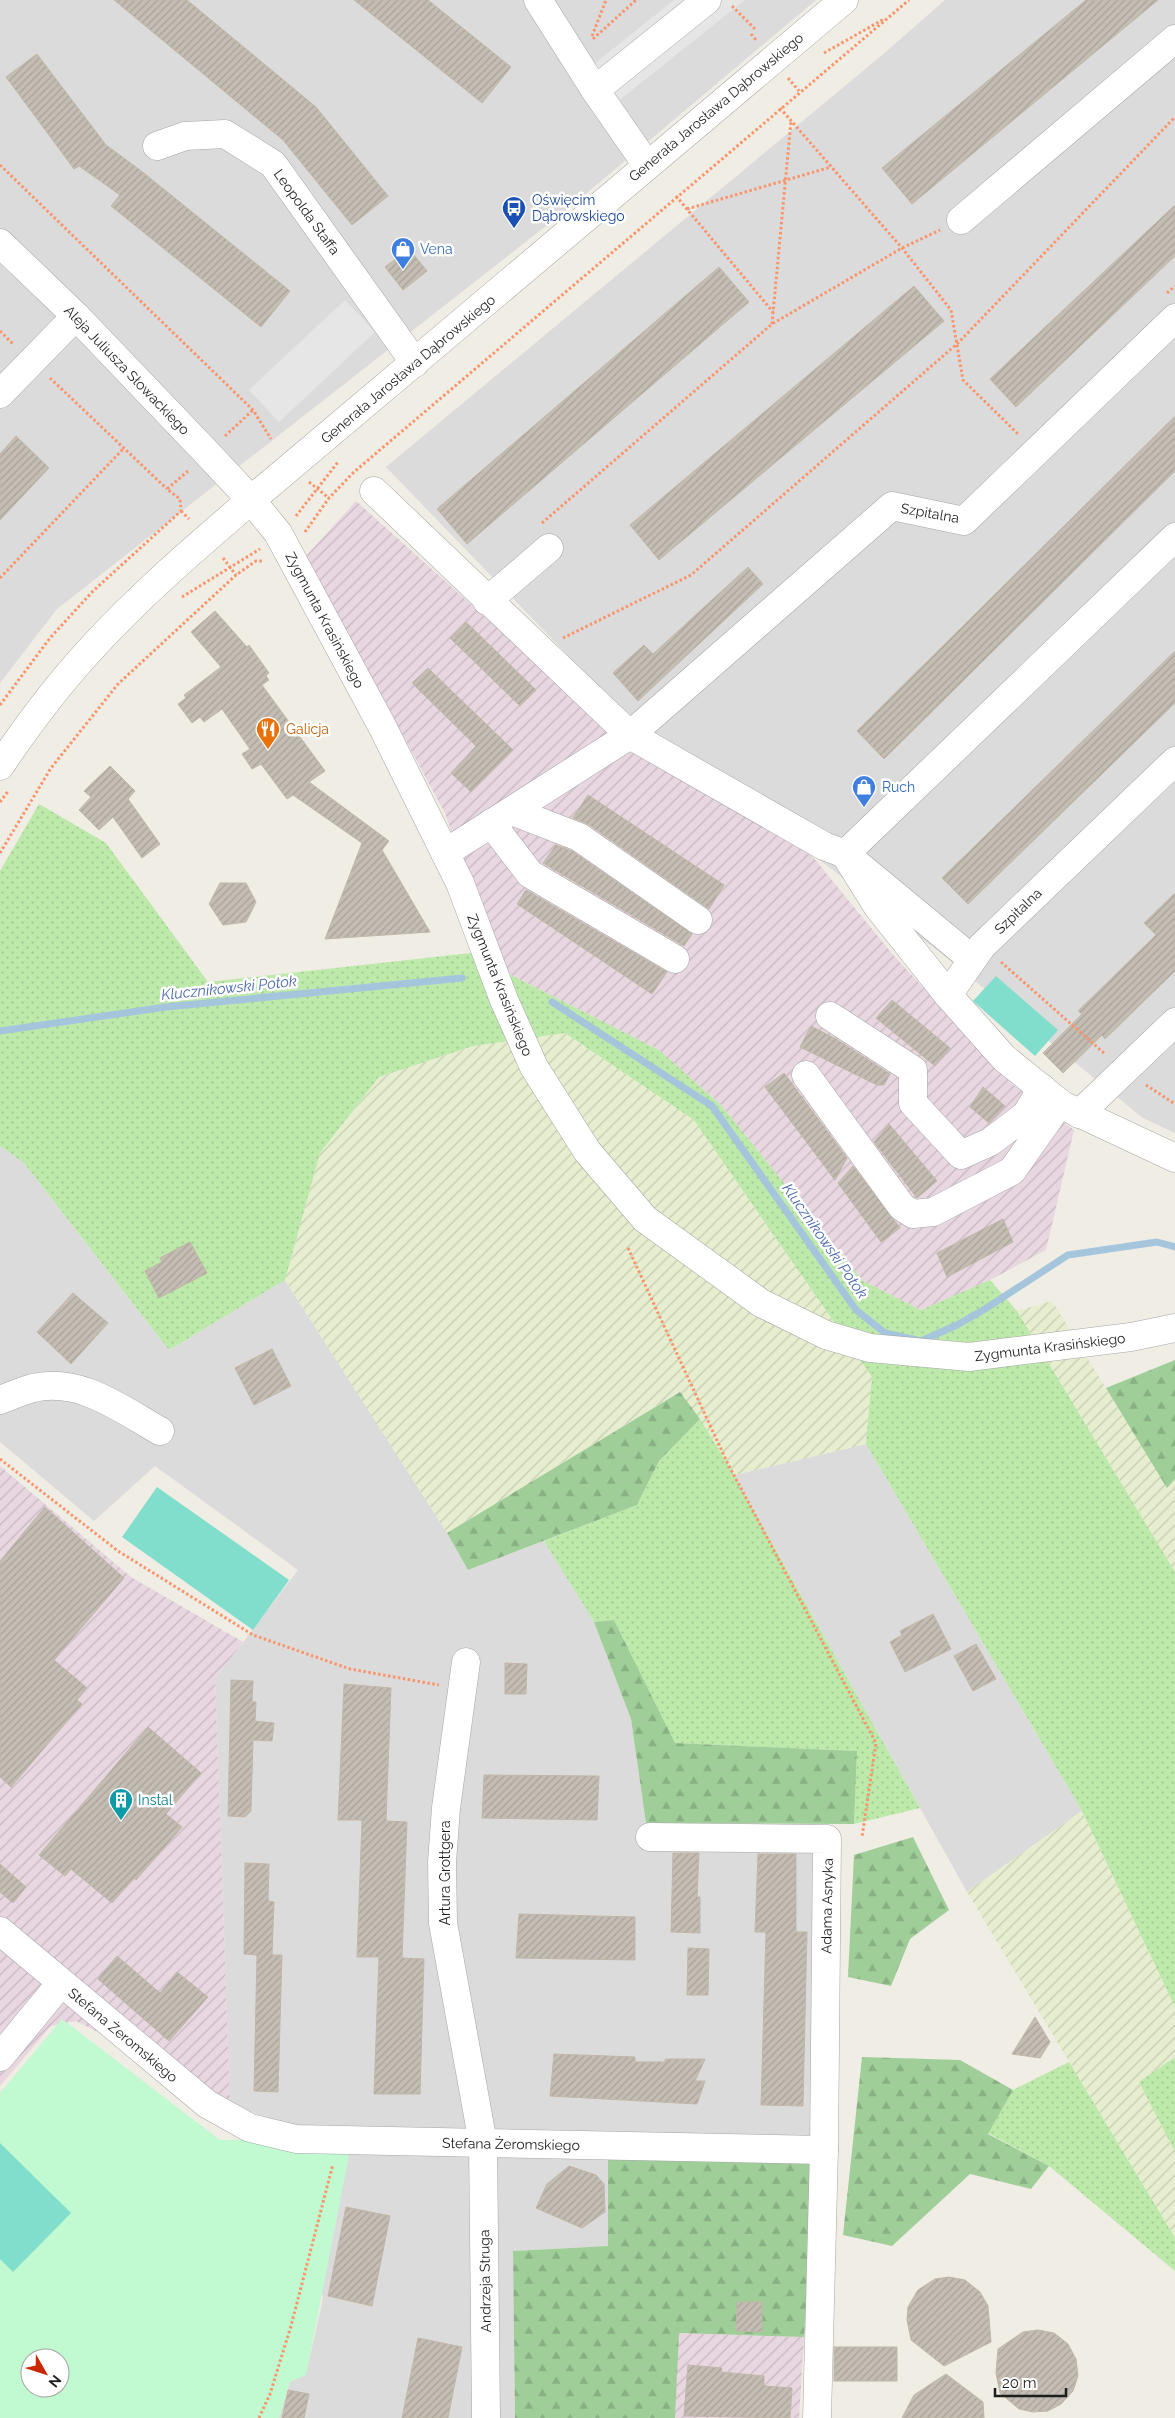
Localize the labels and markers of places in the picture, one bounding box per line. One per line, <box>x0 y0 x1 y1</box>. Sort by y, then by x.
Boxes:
place label: Oświęcim Dąbrowskiego <box>532 192 625 224</box>
bus stop icon: Oświęcim Dąbrowskiego <box>501 195 527 229</box>
shop icon: Vena <box>390 236 416 270</box>
place label: Vena <box>420 241 453 257</box>
restaurant icon: Galicja <box>255 716 281 750</box>
place label: Galicja <box>286 721 329 737</box>
shop icon: Ruch <box>851 774 877 808</box>
place label: Ruch <box>882 779 915 795</box>
building icon: Instal <box>108 1787 134 1821</box>
place label: Instal <box>138 1792 173 1808</box>

